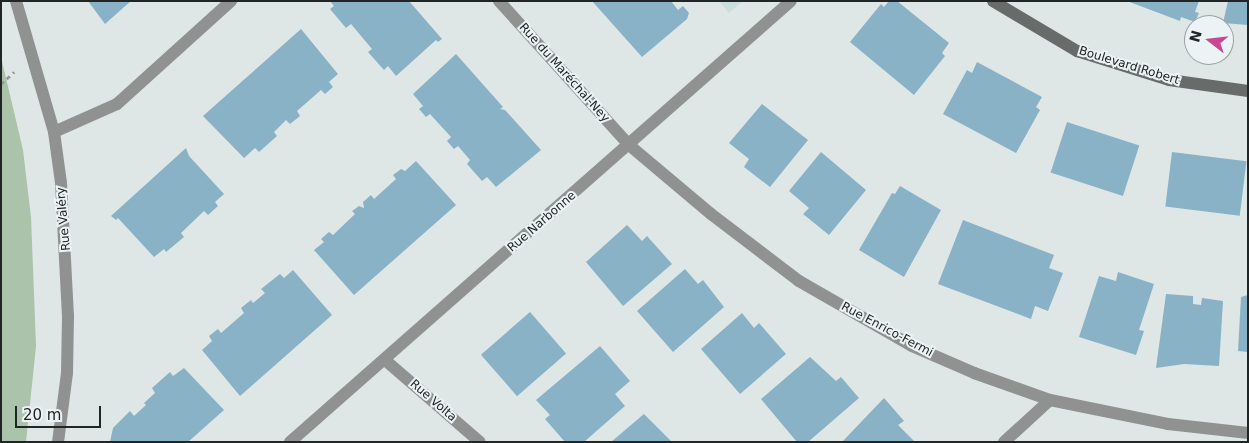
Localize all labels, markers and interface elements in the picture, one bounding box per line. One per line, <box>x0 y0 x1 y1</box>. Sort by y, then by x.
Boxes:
north arrow <box>1184 15 1234 65</box>
street label: Rue du Maréchal-Ney <box>516 21 612 125</box>
text: N <box>1186 28 1205 44</box>
street label: Boulevard Robert <box>1077 44 1181 88</box>
street label: Rue Valéry <box>54 187 74 251</box>
street label: Rue Narbonne <box>505 189 579 255</box>
street label: Rue Enrico-Fermi <box>839 300 935 360</box>
street label: Rue Volta <box>407 377 459 425</box>
scale bar <box>18 396 104 428</box>
text: 20 m <box>23 406 61 424</box>

